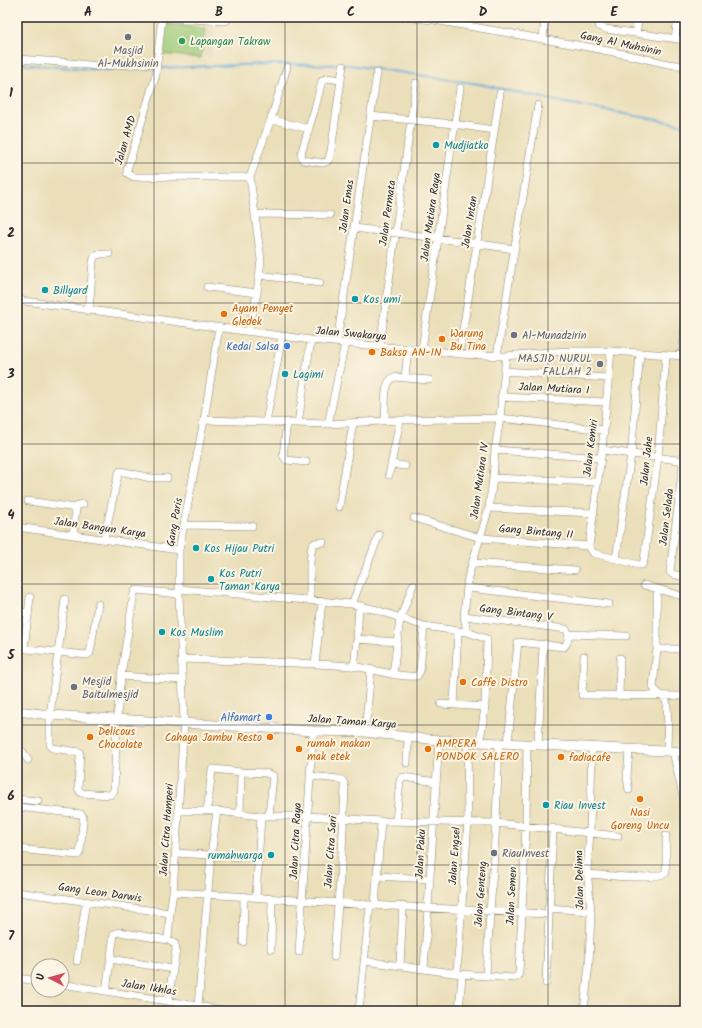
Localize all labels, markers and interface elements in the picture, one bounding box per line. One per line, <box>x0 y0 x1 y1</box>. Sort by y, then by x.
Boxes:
text: A <box>84 2 92 23</box>
text: B <box>215 2 223 23</box>
text: C <box>347 2 355 23</box>
text: D <box>479 2 488 23</box>
text: E <box>610 2 618 23</box>
street label: Gang Al Muhsinin <box>578 27 663 61</box>
marker: Masjid Al-Mukhsinin <box>123 32 133 42</box>
place label: Lapangan Takraw <box>190 33 271 51</box>
marker: Lapangan Takraw <box>177 36 187 46</box>
place label: Masjid Al-Mukhsinin <box>97 42 159 73</box>
text: 1 <box>9 83 13 104</box>
street label: Jalan AMD <box>110 113 142 167</box>
place label: Mudjiatko <box>444 137 488 155</box>
marker: Mudjiatko <box>431 140 441 150</box>
street label: Jalan Mutiara Raya <box>416 172 446 263</box>
street label: Jalan Emas <box>334 178 360 234</box>
street label: Jalan Permata <box>374 179 402 247</box>
street label: Jalan Intan <box>457 194 483 250</box>
text: 2 <box>7 223 15 244</box>
place label: Billyard <box>53 282 88 300</box>
marker: Billyard <box>40 285 50 295</box>
place label: Kos umi <box>363 291 401 309</box>
marker: Kos umi <box>350 294 360 304</box>
place label: Ayam Penyet Gledek <box>232 300 294 331</box>
marker: Ayam Penyet Gledek <box>219 309 229 319</box>
street label: Jalan Swakarya <box>315 322 387 346</box>
place label: Warung Bu Tina <box>450 325 486 356</box>
place label: Al-Munadzirin <box>522 327 587 345</box>
marker: Al-Munadzirin <box>509 330 519 340</box>
marker: Warung Bu Tina <box>437 334 447 344</box>
place label: Kedai Salsa <box>226 338 279 356</box>
marker: Kedai Salsa <box>282 341 292 351</box>
place label: Bakso AN-IN <box>380 344 442 362</box>
marker: Bakso AN-IN <box>367 347 377 357</box>
place label: MASJID NURUL FALLAH 2 <box>518 350 592 381</box>
marker: MASJID NURUL FALLAH 2 <box>595 359 605 369</box>
text: 3 <box>6 364 15 385</box>
place label: Lagimi <box>293 366 324 384</box>
marker: Lagimi <box>280 369 290 379</box>
street label: Jalan Mutiara I <box>518 378 590 400</box>
street label: Jalan Kemiri <box>579 418 603 478</box>
street label: Jalan Jahe <box>635 435 659 487</box>
street label: Jalan Mutiara IV <box>466 441 494 520</box>
street label: Jalan Selada <box>655 487 679 547</box>
street label: Gang Paris <box>162 496 188 548</box>
text: 4 <box>7 505 15 526</box>
street label: Jalan Bangun Karya <box>53 513 147 543</box>
street label: Gang Bintang II <box>498 520 574 544</box>
place label: Kos Hijau Putri <box>204 540 274 558</box>
marker: Kos Hijau Putri <box>191 543 201 553</box>
place label: Kos Putri Taman Karya <box>219 565 280 596</box>
marker: Kos Putri Taman Karya <box>206 574 216 584</box>
street label: Gang Bintang V <box>478 600 555 627</box>
place label: Kos Muslim <box>170 624 224 642</box>
marker: Kos Muslim <box>157 627 167 637</box>
text: 5 <box>7 645 16 666</box>
place label: Mesjid Baitulmesjid <box>82 673 139 704</box>
place label: Caffe Distro <box>471 674 528 692</box>
marker: Caffe Distro <box>458 677 468 687</box>
marker: Mesjid Baitulmesjid <box>69 682 79 692</box>
place label: Alfamart <box>221 709 262 727</box>
street label: Jalan Taman Karya <box>307 710 397 734</box>
marker: Alfamart <box>264 712 274 722</box>
place label: Delicous Chocolate <box>98 723 142 754</box>
place label: Cahaya Jambu Resto <box>165 729 262 747</box>
marker: Delicous Chocolate <box>85 732 95 742</box>
marker: Cahaya Jambu Resto <box>265 732 275 742</box>
place label: rumah makan mak etek <box>307 735 370 766</box>
place label: AMPERA PONDOK SALERO <box>436 735 519 766</box>
marker: rumah makan mak etek <box>294 744 304 754</box>
marker: AMPERA PONDOK SALERO <box>423 744 433 754</box>
place label: fadiacafe <box>569 749 611 767</box>
marker: fadiacafe <box>556 752 566 762</box>
street label: Jalan Citra Hamperi <box>155 783 179 877</box>
text: 6 <box>7 786 15 807</box>
marker: Nasi Goreng Uncu <box>635 794 645 804</box>
place label: Riau Invest <box>554 797 606 815</box>
marker: Riau Invest <box>541 800 551 810</box>
street label: Jalan Citra Raya <box>285 802 307 880</box>
place label: Nasi Goreng Uncu <box>611 804 670 835</box>
street label: Jalan Citra Sari <box>319 815 343 889</box>
street label: Jalan Engsel <box>444 826 466 886</box>
street label: Jalan Paku <box>411 828 431 880</box>
place label: RiauInvest <box>502 845 550 863</box>
place label: rumahwarga <box>208 847 263 865</box>
marker: RiauInvest <box>489 848 499 858</box>
marker: rumahwarga <box>266 850 276 860</box>
street label: Jalan Delima <box>570 850 590 910</box>
street label: Jalan Genteng <box>470 860 492 928</box>
street label: Jalan Semen <box>501 866 523 926</box>
street label: Gang Leon Darwis <box>57 878 143 908</box>
text: 7 <box>8 926 15 947</box>
north arrow <box>30 958 70 998</box>
text: U <box>32 972 50 981</box>
street label: Jalan Ikhlas <box>120 975 178 1001</box>

